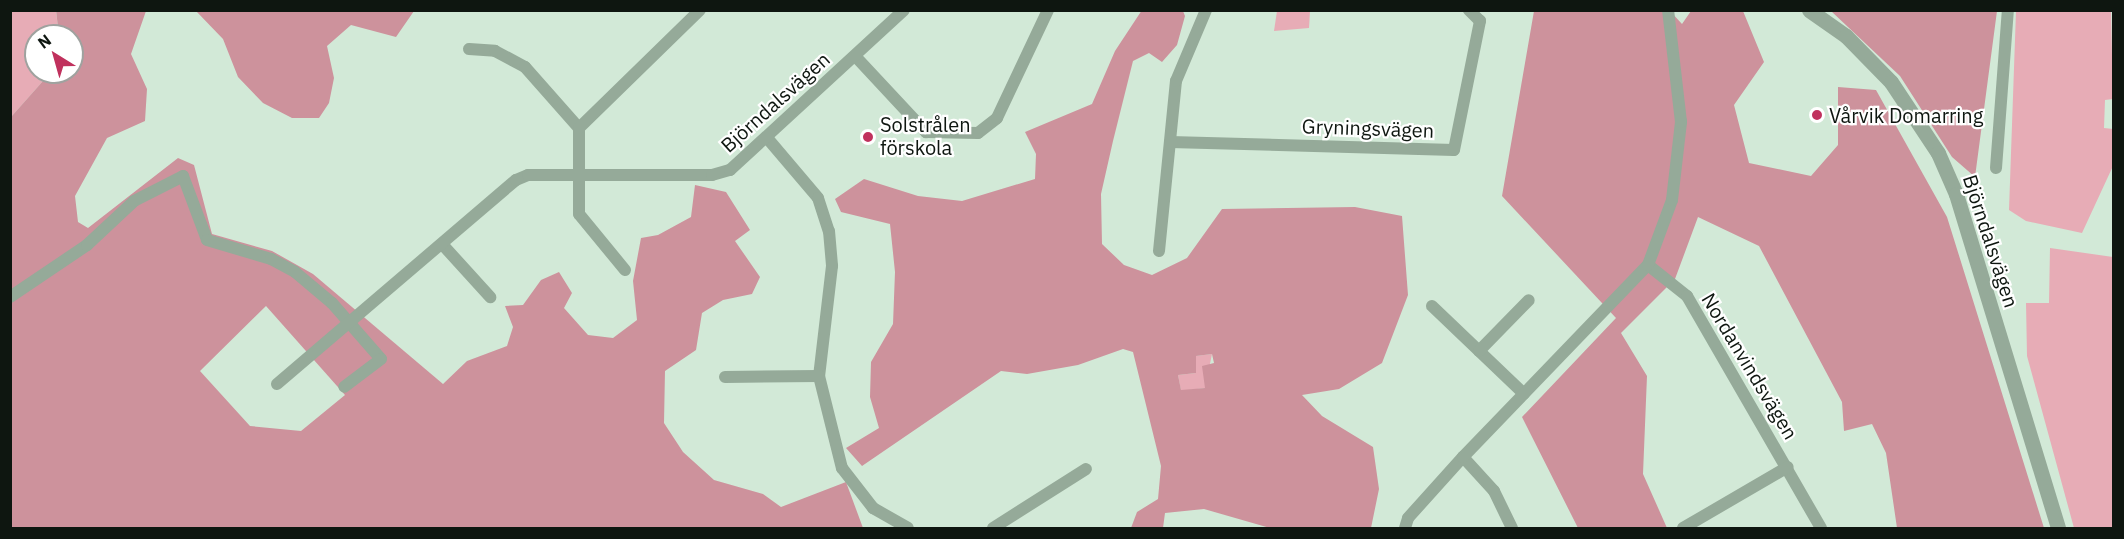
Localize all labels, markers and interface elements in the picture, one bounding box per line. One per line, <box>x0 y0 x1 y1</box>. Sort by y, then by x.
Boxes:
north arrow <box>24 24 84 84</box>
text: N <box>34 30 55 53</box>
street label: Björndalsvägen <box>716 47 834 157</box>
place label: Vårvik Domarring <box>1829 103 1983 127</box>
marker: Vårvik Domarring <box>1810 108 1824 122</box>
place label: Solstrålen förskola <box>880 113 971 160</box>
street label: Gryningsvägen <box>1301 114 1435 142</box>
marker: Solstrålen förskola <box>861 130 875 144</box>
street label: Björndalsvägen <box>1958 172 2024 310</box>
street label: Nordanvindsvägen <box>1697 288 1803 444</box>

